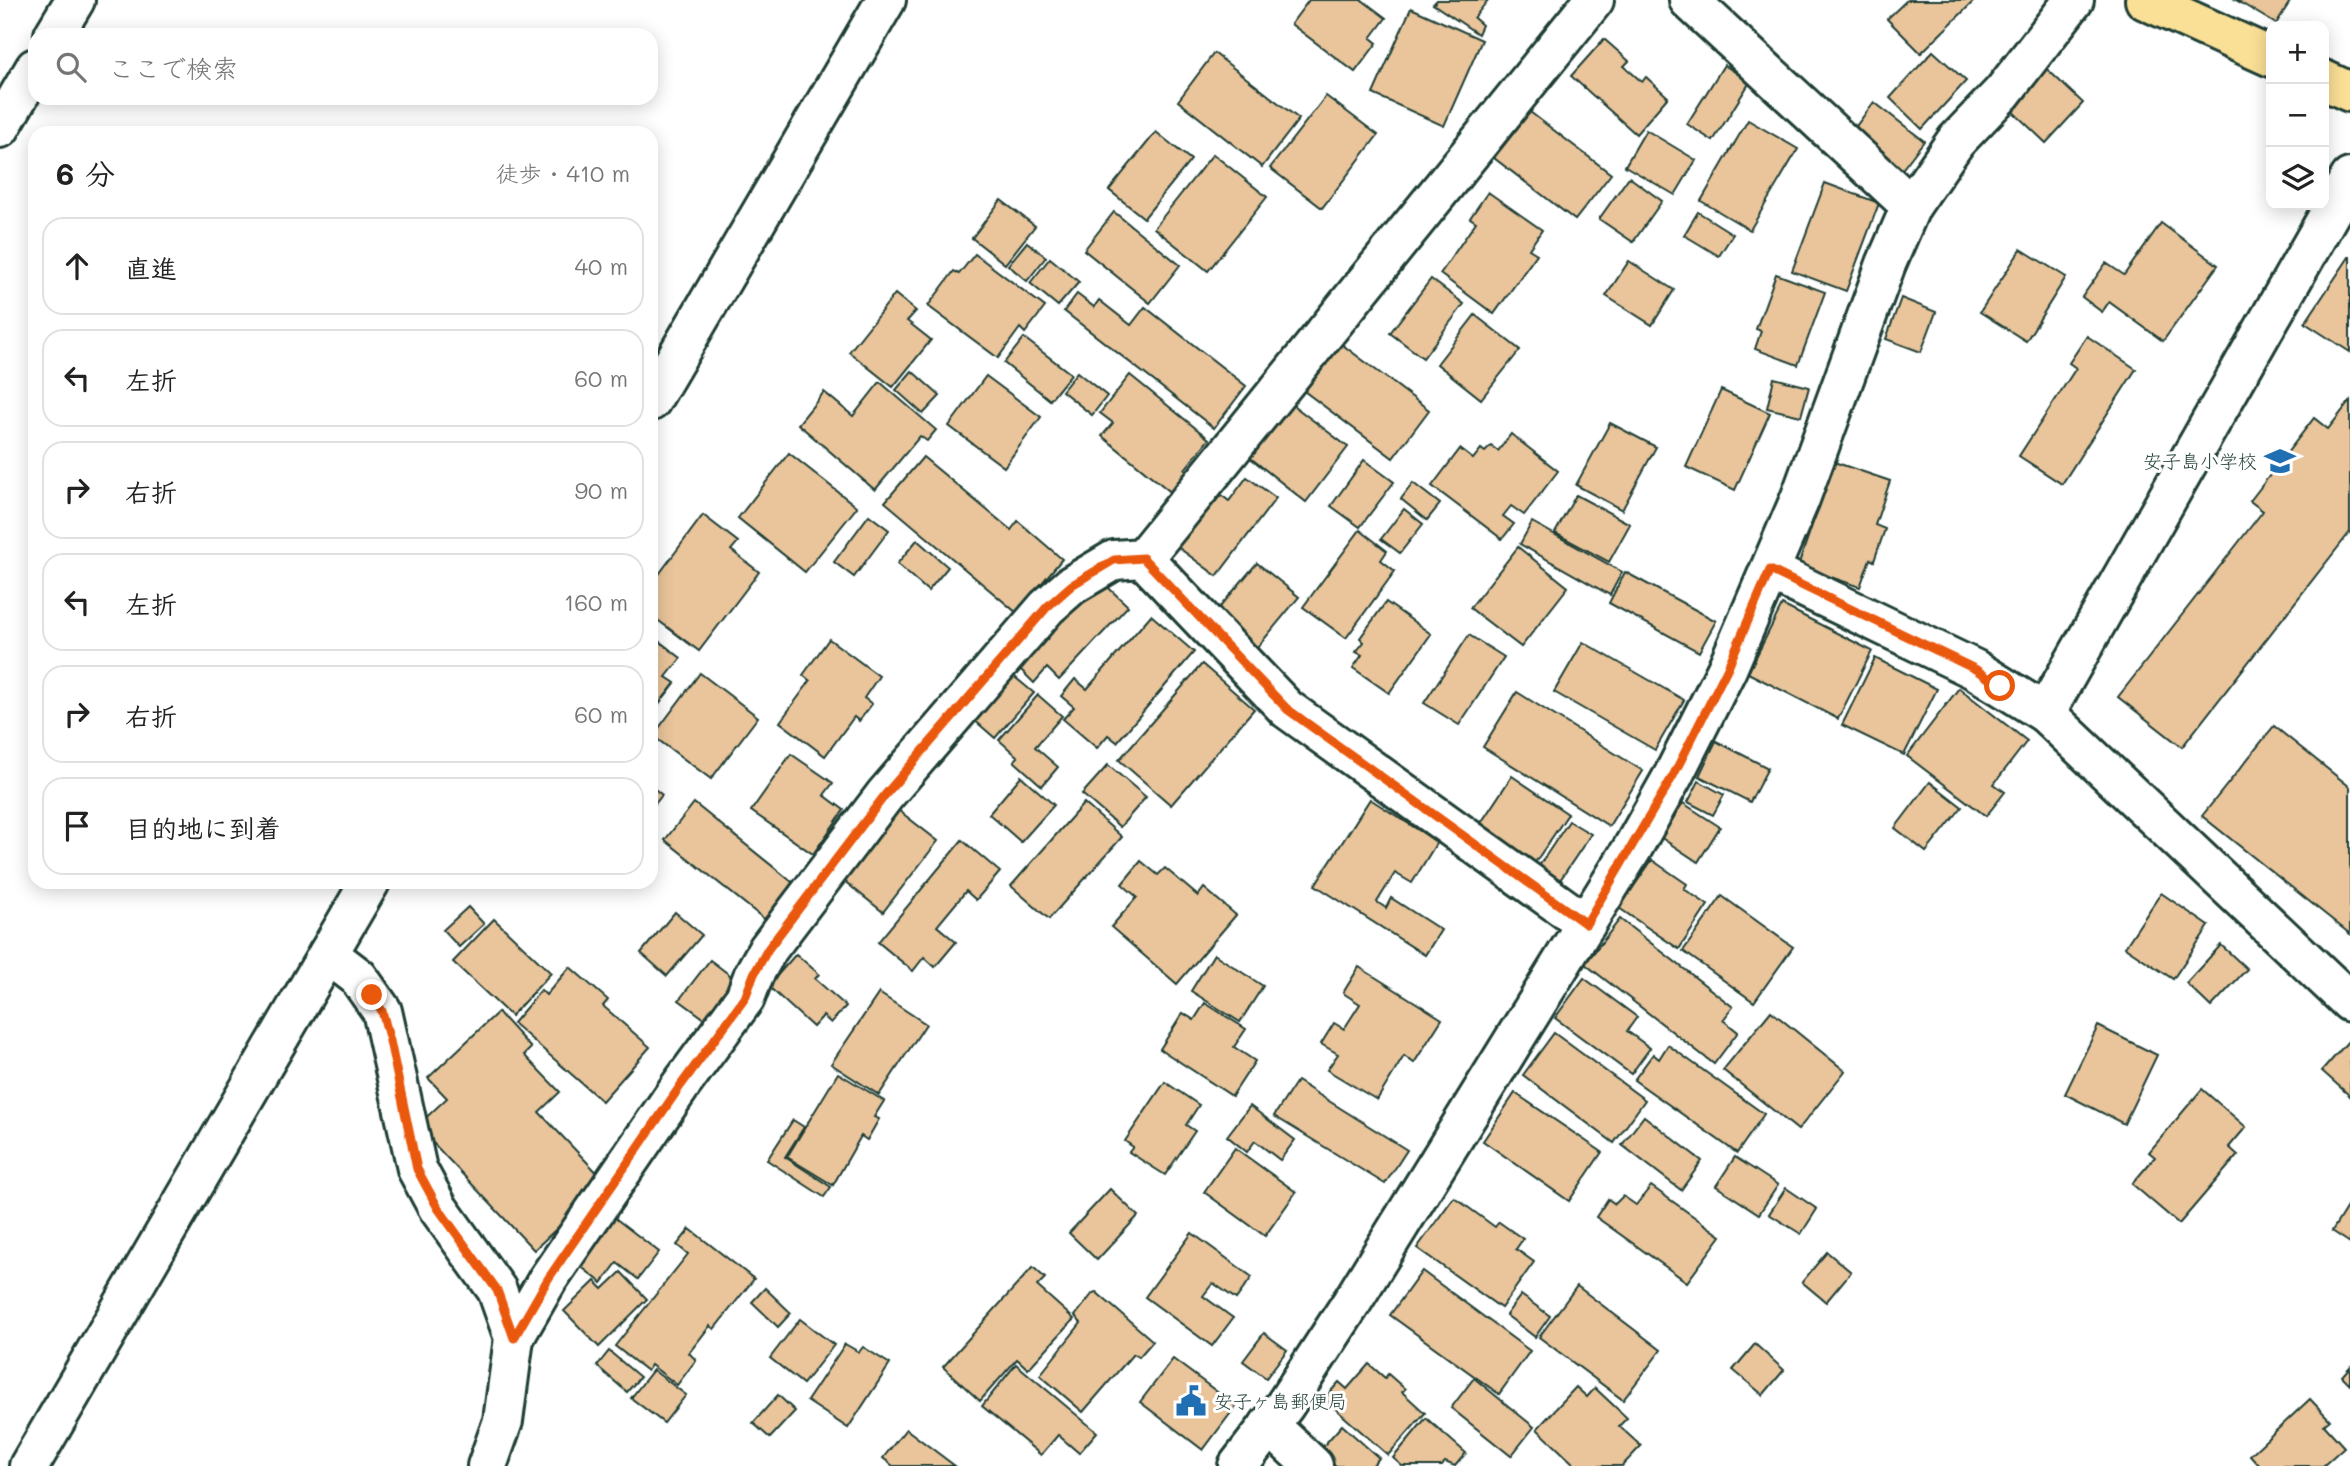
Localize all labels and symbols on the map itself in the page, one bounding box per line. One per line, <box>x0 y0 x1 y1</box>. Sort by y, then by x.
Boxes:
school or university icon: 安子島小学校 <box>2263 444 2297 478</box>
place label: 安子島小学校 <box>2143 448 2257 473</box>
route start <box>1984 670 2015 701</box>
route end <box>356 979 387 1010</box>
public building icon: 安子ヶ島郵便局 <box>1174 1384 1208 1418</box>
place label: 安子ヶ島郵便局 <box>1214 1388 1347 1413</box>

